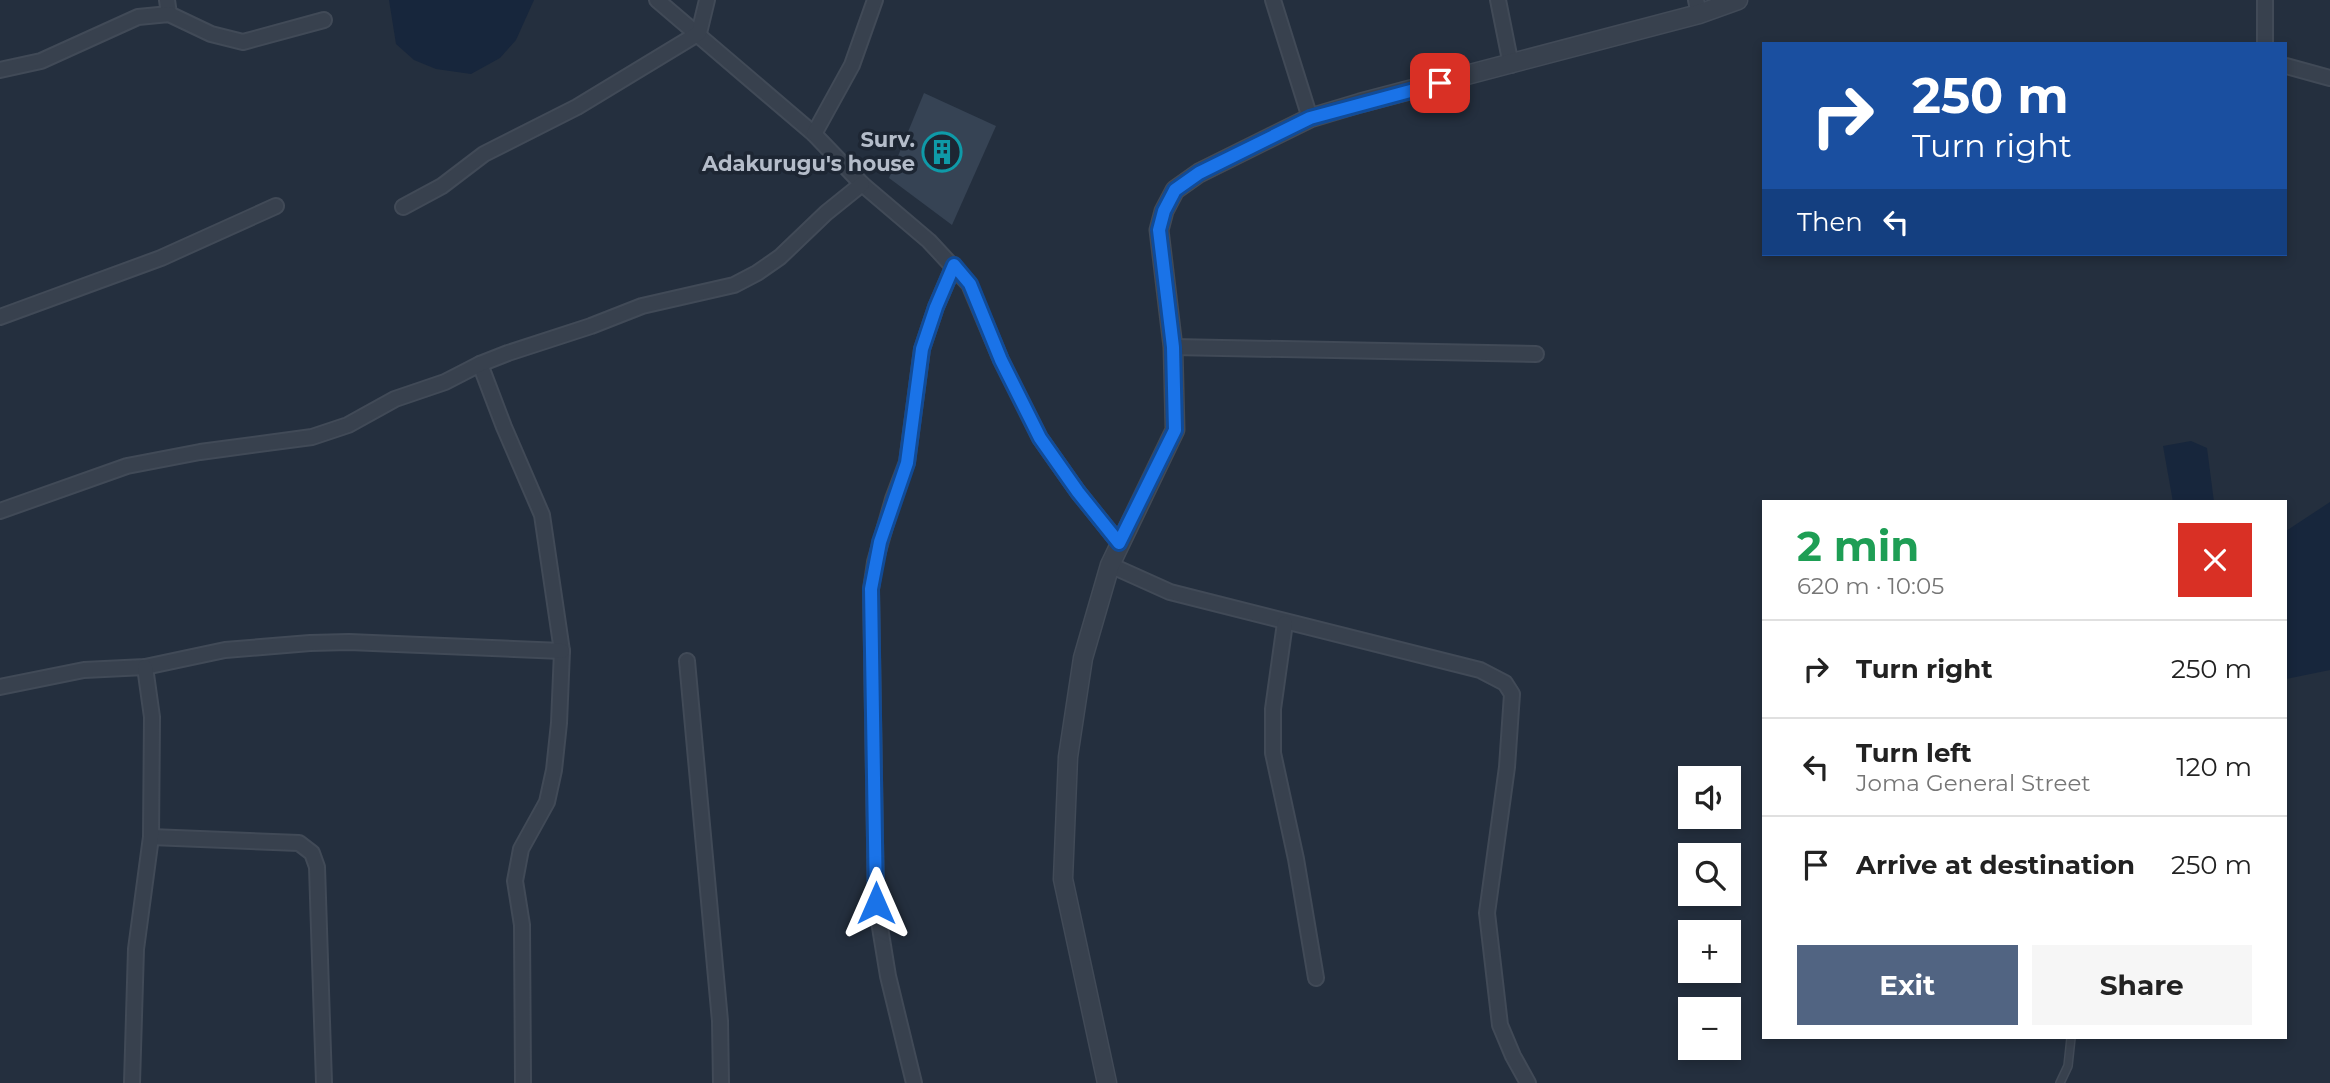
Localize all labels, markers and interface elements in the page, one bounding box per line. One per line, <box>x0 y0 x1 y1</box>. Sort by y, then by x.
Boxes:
pin <box>1410 53 1470 113</box>
icon: arrive <box>1421 64 1459 102</box>
text: 250 m <box>1912 66 2069 125</box>
icon: right <box>1797 70 1888 161</box>
text: Turn right <box>1912 126 2072 165</box>
place label: Surv. Adakurugu's house <box>701 127 915 176</box>
building icon: Surv. Adakurugu's house <box>921 131 963 173</box>
icon: left <box>1877 203 1915 241</box>
text: Then <box>1797 206 1863 238</box>
text: 2 min <box>1797 520 1919 572</box>
button: close <box>2178 523 2252 597</box>
text: 620 m · 10:05 <box>1797 572 1944 600</box>
icon: right <box>1797 650 1835 688</box>
text: Turn right <box>1856 653 1992 685</box>
text: 250 m <box>2171 653 2252 685</box>
text: Turn left <box>1856 737 1972 769</box>
icon: left <box>1797 748 1835 786</box>
text: 120 m <box>2176 751 2252 783</box>
map controls <box>1678 766 1741 1060</box>
button: sound <box>1678 766 1741 829</box>
text: Joma General Street <box>1856 769 2091 797</box>
button: search <box>1678 843 1741 906</box>
icon: arrive <box>1797 846 1835 884</box>
text: Arrive at destination <box>1856 849 2135 881</box>
text: 250 m <box>2171 849 2252 881</box>
position arrow <box>839 866 913 940</box>
button: + <box>1678 920 1741 983</box>
button: Exit <box>1797 945 2018 1025</box>
button: Share <box>2032 945 2252 1025</box>
button: − <box>1678 997 1741 1060</box>

